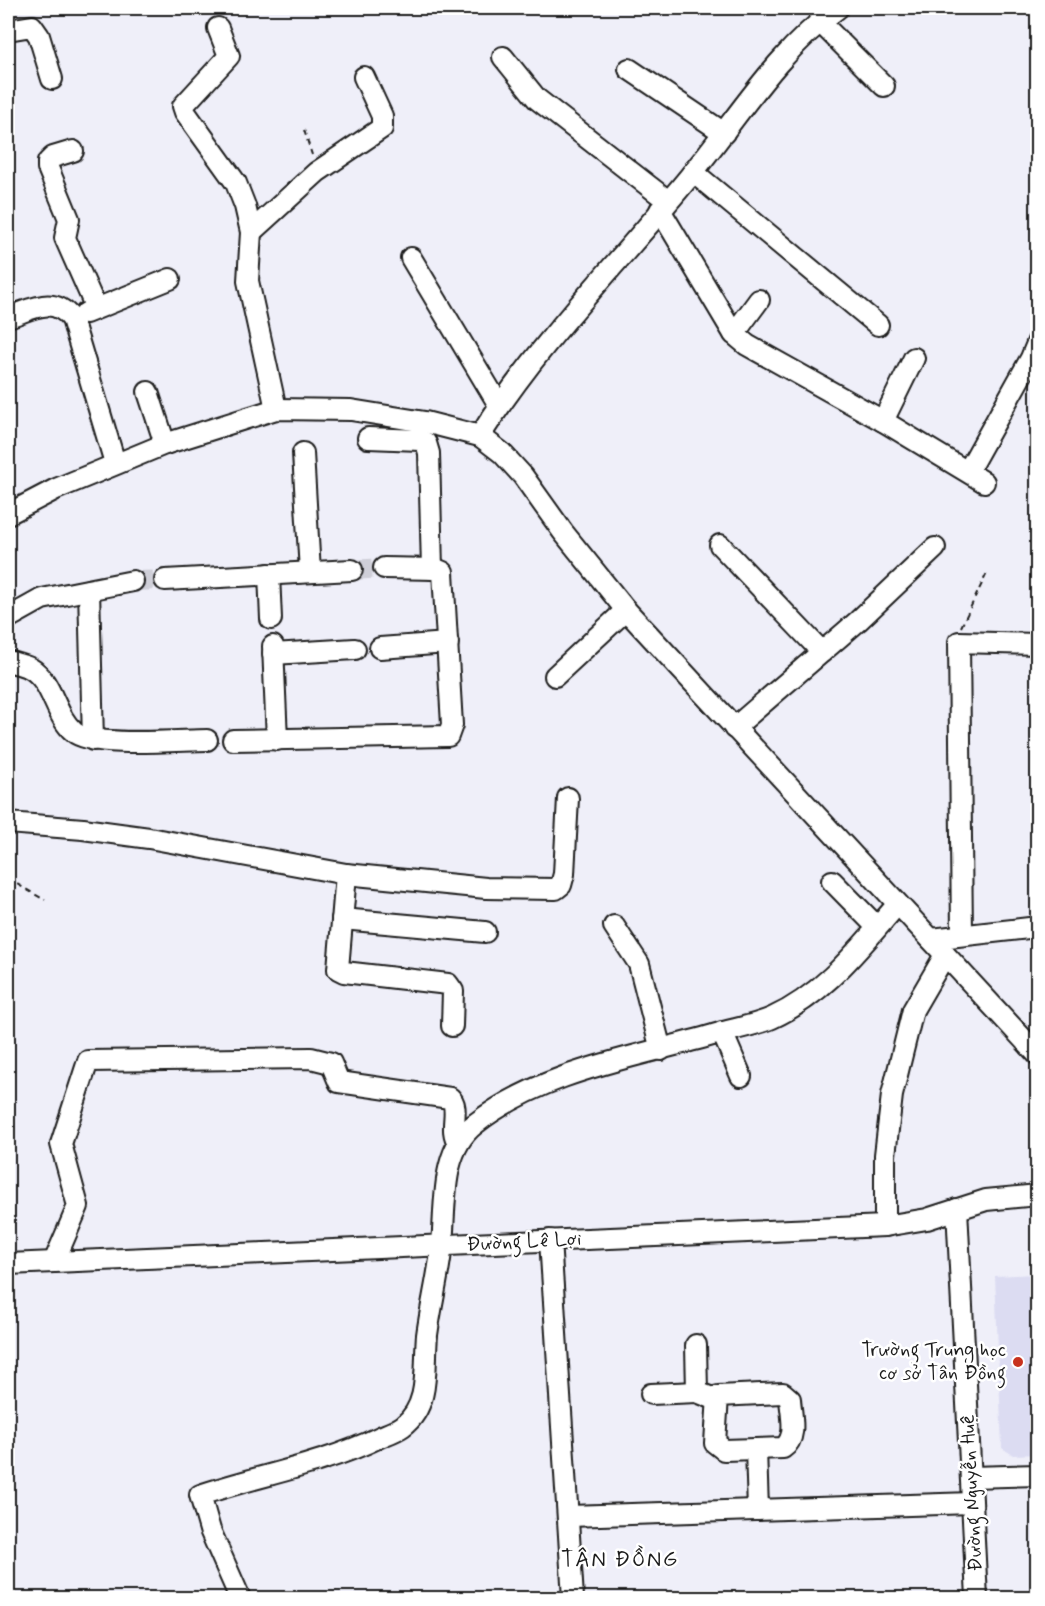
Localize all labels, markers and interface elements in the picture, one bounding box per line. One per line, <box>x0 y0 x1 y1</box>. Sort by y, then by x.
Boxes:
street label: Đường Lê Lợi <box>466 1226 582 1260</box>
place label: Trường Trung học cơ sở Tân Đồng <box>861 1337 1006 1389</box>
marker: Trường Trung học cơ sở Tân Đồng <box>1011 1355 1025 1369</box>
street label: Đường Nguyễn Huệ <box>954 1414 992 1572</box>
district label: TÂN ĐỒNG <box>561 1545 679 1574</box>

